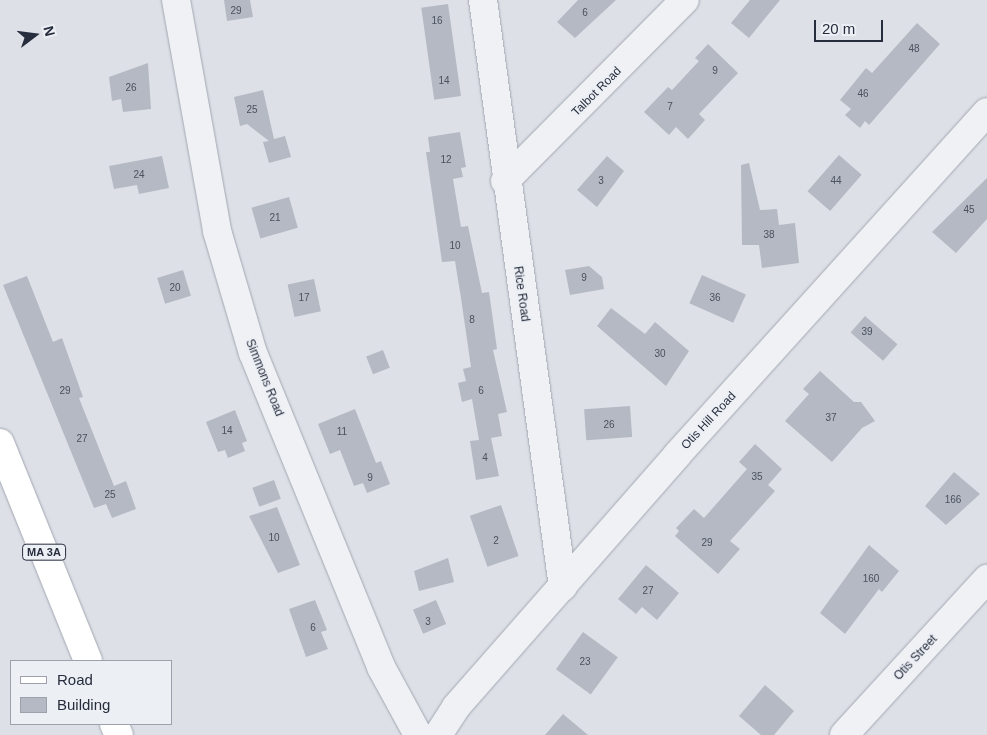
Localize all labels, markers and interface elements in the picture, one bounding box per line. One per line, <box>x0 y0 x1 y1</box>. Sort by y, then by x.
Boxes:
house number: 29 <box>230 5 242 17</box>
house number: 6 <box>582 7 588 19</box>
north arrow <box>10 10 60 60</box>
scale bar <box>817 10 886 42</box>
house number: 16 <box>431 15 443 27</box>
text: 20 m <box>822 20 855 37</box>
text: N <box>40 24 59 38</box>
house number: 48 <box>908 43 920 55</box>
street label: Talbot Road <box>569 64 625 120</box>
house number: 9 <box>712 65 718 77</box>
house number: 14 <box>438 75 450 87</box>
house number: 26 <box>125 82 137 94</box>
house number: 46 <box>857 88 869 100</box>
house number: 7 <box>667 101 673 113</box>
house number: 25 <box>246 104 258 116</box>
house number: 12 <box>440 154 452 166</box>
house number: 24 <box>133 169 145 181</box>
house number: 3 <box>598 175 604 187</box>
house number: 44 <box>830 175 842 187</box>
house number: 45 <box>963 204 975 216</box>
house number: 21 <box>269 212 281 224</box>
house number: 38 <box>763 229 775 241</box>
house number: 10 <box>449 240 461 252</box>
street label: Rice Road <box>510 265 532 323</box>
house number: 9 <box>581 272 587 284</box>
house number: 20 <box>169 282 181 294</box>
house number: 17 <box>298 292 310 304</box>
house number: 36 <box>709 292 721 304</box>
house number: 8 <box>469 314 475 326</box>
house number: 39 <box>861 326 873 338</box>
street label: Simmons Road <box>242 337 286 419</box>
house number: 30 <box>654 348 666 360</box>
house number: 29 <box>59 385 71 397</box>
house number: 6 <box>478 385 484 397</box>
street label: Otis Hill Road <box>679 389 739 453</box>
house number: 37 <box>825 412 837 424</box>
house number: 26 <box>603 419 615 431</box>
house number: 14 <box>221 425 233 437</box>
house number: 11 <box>337 426 347 438</box>
house number: 27 <box>76 433 88 445</box>
house number: 4 <box>482 452 488 464</box>
house number: 35 <box>751 471 763 483</box>
house number: 9 <box>367 472 373 484</box>
house number: 25 <box>104 489 116 501</box>
house number: 166 <box>945 494 961 506</box>
house number: 10 <box>268 532 280 544</box>
house number: 2 <box>493 535 499 547</box>
house number: 29 <box>701 537 713 549</box>
road number: MA 3A <box>22 544 66 560</box>
house number: 160 <box>863 573 879 585</box>
house number: 27 <box>642 585 654 597</box>
house number: 3 <box>425 616 431 628</box>
house number: 6 <box>310 622 316 634</box>
street label: Otis Street <box>891 632 941 684</box>
house number: 23 <box>579 656 591 668</box>
legend <box>10 660 172 725</box>
text: Road <box>57 671 93 688</box>
text: Building <box>57 696 110 713</box>

